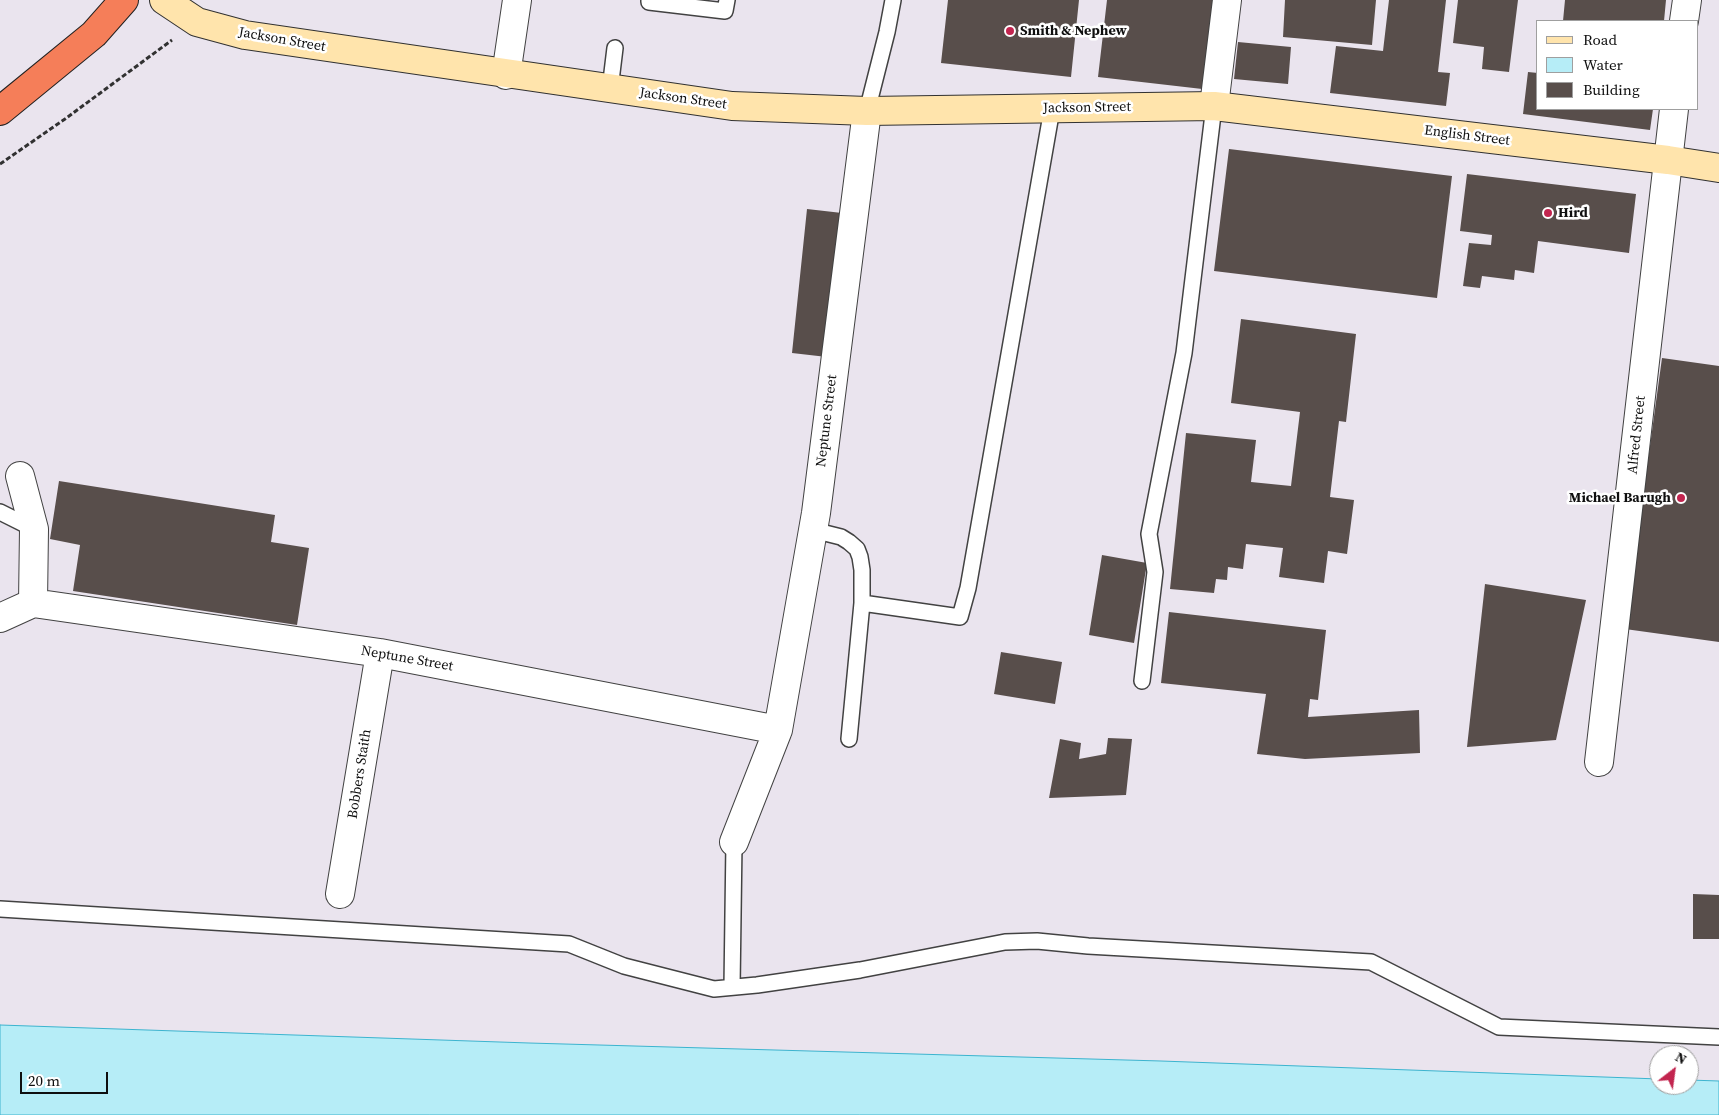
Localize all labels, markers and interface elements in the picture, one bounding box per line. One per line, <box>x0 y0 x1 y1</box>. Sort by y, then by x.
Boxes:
legend <box>1536 20 1699 110</box>
place label: Smith & Nephew <box>1020 23 1127 39</box>
street label: Jackson Street <box>237 24 327 56</box>
marker: Smith & Nephew <box>1004 25 1016 37</box>
text: Road <box>1583 29 1617 50</box>
text: Water <box>1583 54 1623 75</box>
text: Building <box>1583 79 1640 100</box>
street label: Jackson Street <box>638 85 728 113</box>
street label: Jackson Street <box>1043 99 1131 117</box>
street label: English Street <box>1423 122 1511 150</box>
place label: Hird <box>1558 205 1588 221</box>
marker: Hird <box>1542 207 1554 219</box>
street label: Neptune Street <box>813 374 841 468</box>
street label: Alfred Street <box>1625 395 1649 475</box>
place label: Michael Barugh <box>1569 490 1671 506</box>
marker: Michael Barugh <box>1675 492 1687 504</box>
street label: Neptune Street <box>360 643 454 675</box>
street label: Bobbers Staith <box>345 728 375 820</box>
north arrow <box>1649 1045 1699 1095</box>
text: N <box>1672 1047 1690 1069</box>
scale bar <box>22 1062 110 1094</box>
text: 20 m <box>28 1070 60 1091</box>

